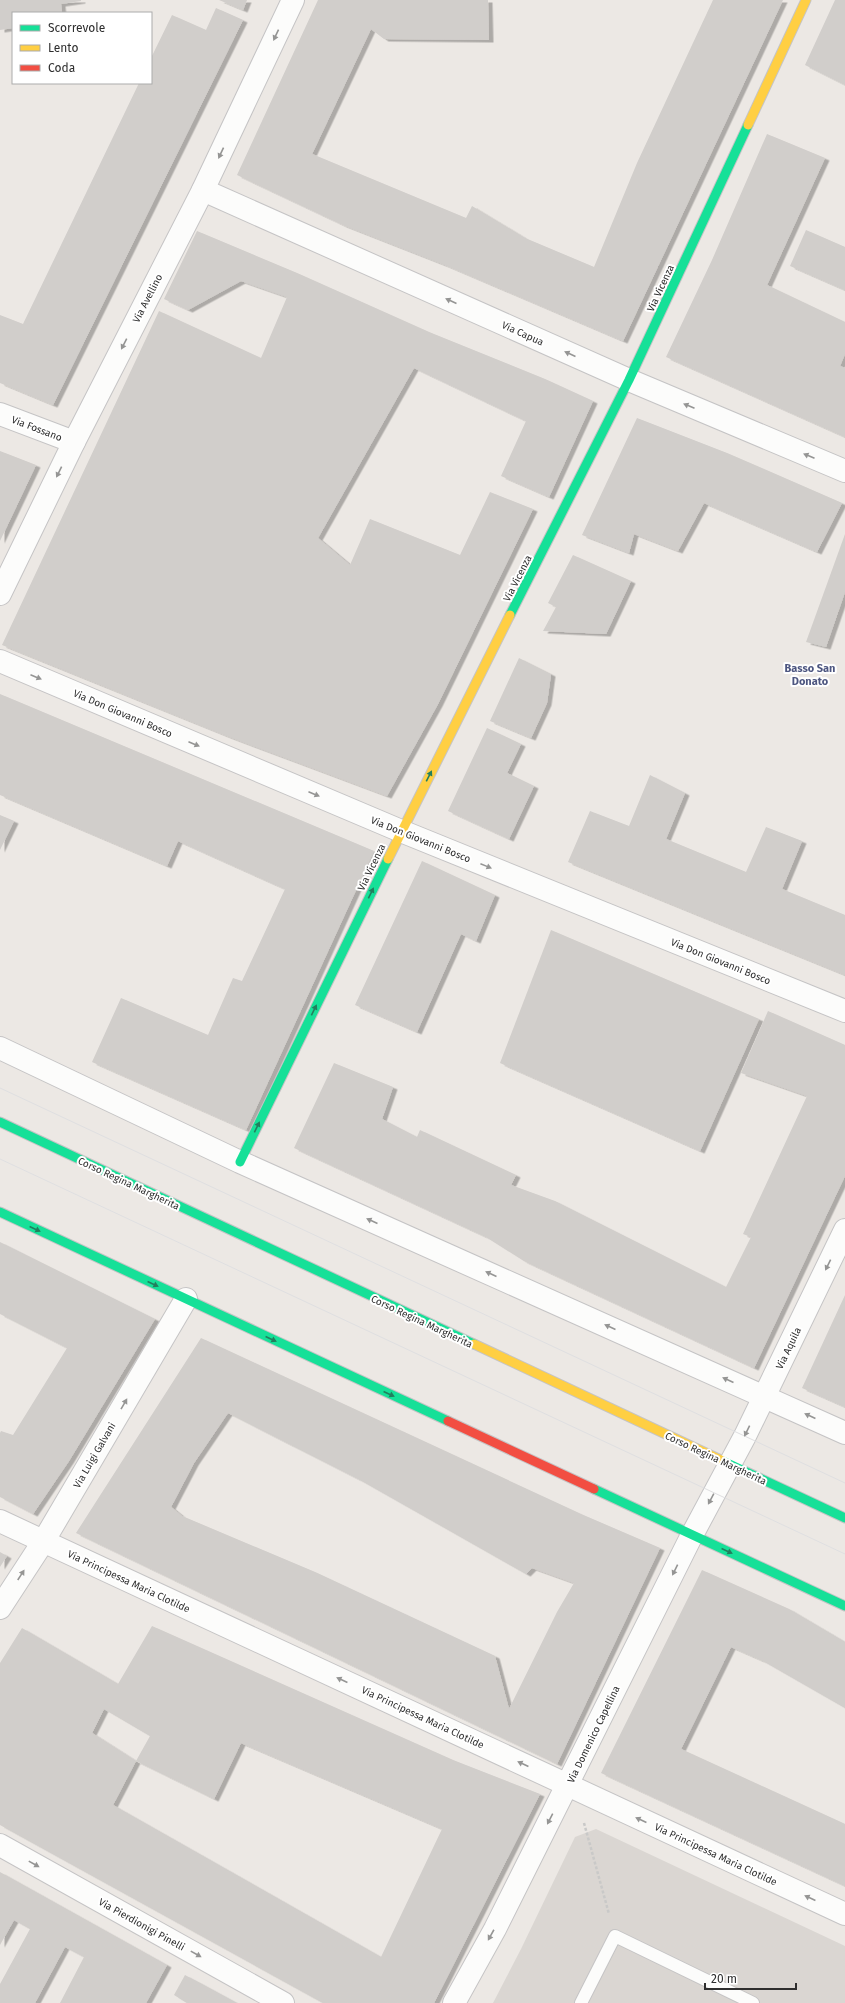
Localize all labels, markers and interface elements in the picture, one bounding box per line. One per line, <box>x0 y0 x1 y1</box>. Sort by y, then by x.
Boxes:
legend <box>12 12 152 84</box>
text: Scorrevole <box>48 21 105 35</box>
one-way arrow <box>273 30 279 41</box>
text: Lento <box>48 41 78 55</box>
text: Coda <box>48 61 75 75</box>
one-way arrow <box>218 147 224 158</box>
street label: Via Vicenza <box>645 263 677 314</box>
street label: Via Avellino <box>131 272 165 325</box>
one-way arrow <box>446 298 457 304</box>
street label: Via Capua <box>500 319 545 348</box>
one-way arrow <box>121 338 127 349</box>
one-way arrow <box>564 351 576 357</box>
one-way arrow <box>683 402 695 408</box>
street label: Via Fossano <box>10 414 64 444</box>
one-way arrow <box>804 453 815 459</box>
one-way arrow <box>56 467 62 478</box>
street label: Via Vicenza <box>501 553 535 604</box>
district label: Basso San Donato <box>785 662 835 688</box>
one-way arrow <box>30 674 42 680</box>
street label: Via Don Giovanni Bosco <box>71 688 174 740</box>
one-way arrow <box>189 741 201 747</box>
one-way arrow <box>426 771 432 782</box>
one-way arrow <box>308 791 320 798</box>
street label: Via Don Giovanni Bosco <box>369 814 472 866</box>
street label: Via Vicenza <box>355 842 388 893</box>
one-way arrow <box>480 863 492 869</box>
one-way arrow <box>368 887 374 899</box>
street label: Via Don Giovanni Bosco <box>669 936 772 988</box>
one-way arrow <box>311 1004 317 1015</box>
one-way arrow <box>254 1121 260 1132</box>
street label: Corso Regina Margherita <box>76 1155 181 1213</box>
one-way arrow <box>367 1218 378 1224</box>
one-way arrow <box>30 1226 41 1232</box>
one-way arrow <box>825 1259 831 1271</box>
one-way arrow <box>485 1271 497 1277</box>
one-way arrow <box>147 1281 159 1287</box>
street label: Corso Regina Margherita <box>369 1293 474 1351</box>
one-way arrow <box>604 1324 615 1330</box>
street label: Via Aquila <box>774 1326 804 1371</box>
one-way arrow <box>265 1336 277 1342</box>
one-way arrow <box>723 1377 734 1383</box>
one-way arrow <box>383 1391 394 1397</box>
one-way arrow <box>121 1398 128 1410</box>
one-way arrow <box>804 1413 815 1419</box>
street label: Via Luigi Galvani <box>71 1420 119 1491</box>
one-way arrow <box>744 1425 750 1436</box>
street label: Corso Regina Margherita <box>663 1430 768 1488</box>
one-way arrow <box>708 1493 714 1505</box>
street label: Via Principessa Maria Clotilde <box>65 1548 192 1616</box>
one-way arrow <box>722 1548 733 1554</box>
one-way arrow <box>672 1564 678 1575</box>
one-way arrow <box>17 1570 25 1581</box>
one-way arrow <box>336 1677 347 1683</box>
street label: Via Principessa Maria Clotilde <box>359 1684 486 1752</box>
street label: Via Domenico Capellina <box>565 1684 623 1785</box>
one-way arrow <box>518 1761 529 1767</box>
one-way arrow <box>547 1813 554 1825</box>
one-way arrow <box>634 1816 646 1822</box>
street label: Via Principessa Maria Clotilde <box>652 1821 779 1889</box>
one-way arrow <box>28 1860 40 1867</box>
one-way arrow <box>804 1895 815 1901</box>
street label: Via Pierdionigi Pinelli <box>96 1896 187 1954</box>
one-way arrow <box>488 1929 494 1941</box>
one-way arrow <box>191 1951 202 1958</box>
scale bar <box>705 1965 796 1991</box>
text: 20 m <box>711 1972 737 1986</box>

